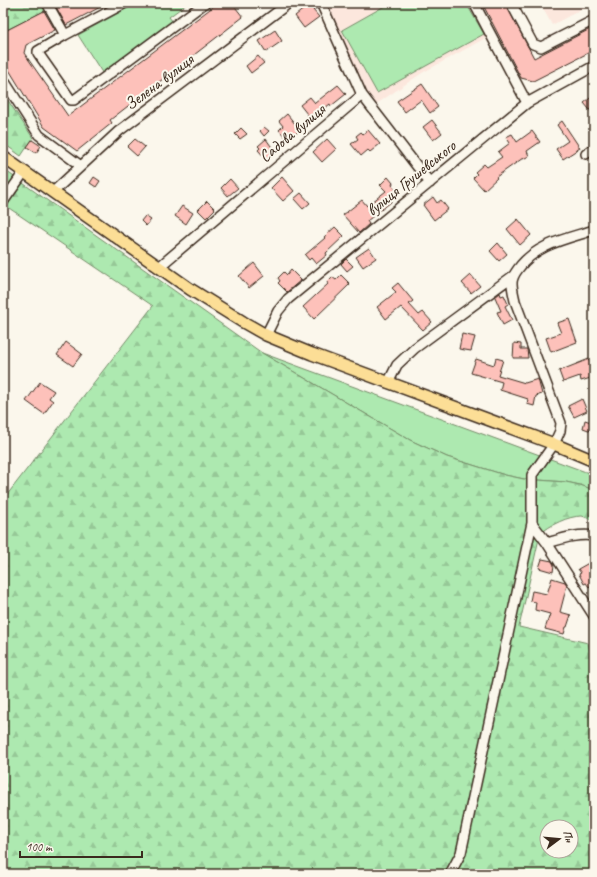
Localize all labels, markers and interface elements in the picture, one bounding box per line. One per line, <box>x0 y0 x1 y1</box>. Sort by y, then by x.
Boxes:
street label: Зелена вулиця <box>120 49 198 115</box>
street label: Садова вулиця <box>254 98 330 167</box>
street label: вулиця Грушевського <box>362 135 461 221</box>
north arrow <box>539 819 579 859</box>
text: Пн <box>560 829 577 845</box>
scale bar <box>20 833 142 859</box>
text: 100 m <box>26 839 53 855</box>

